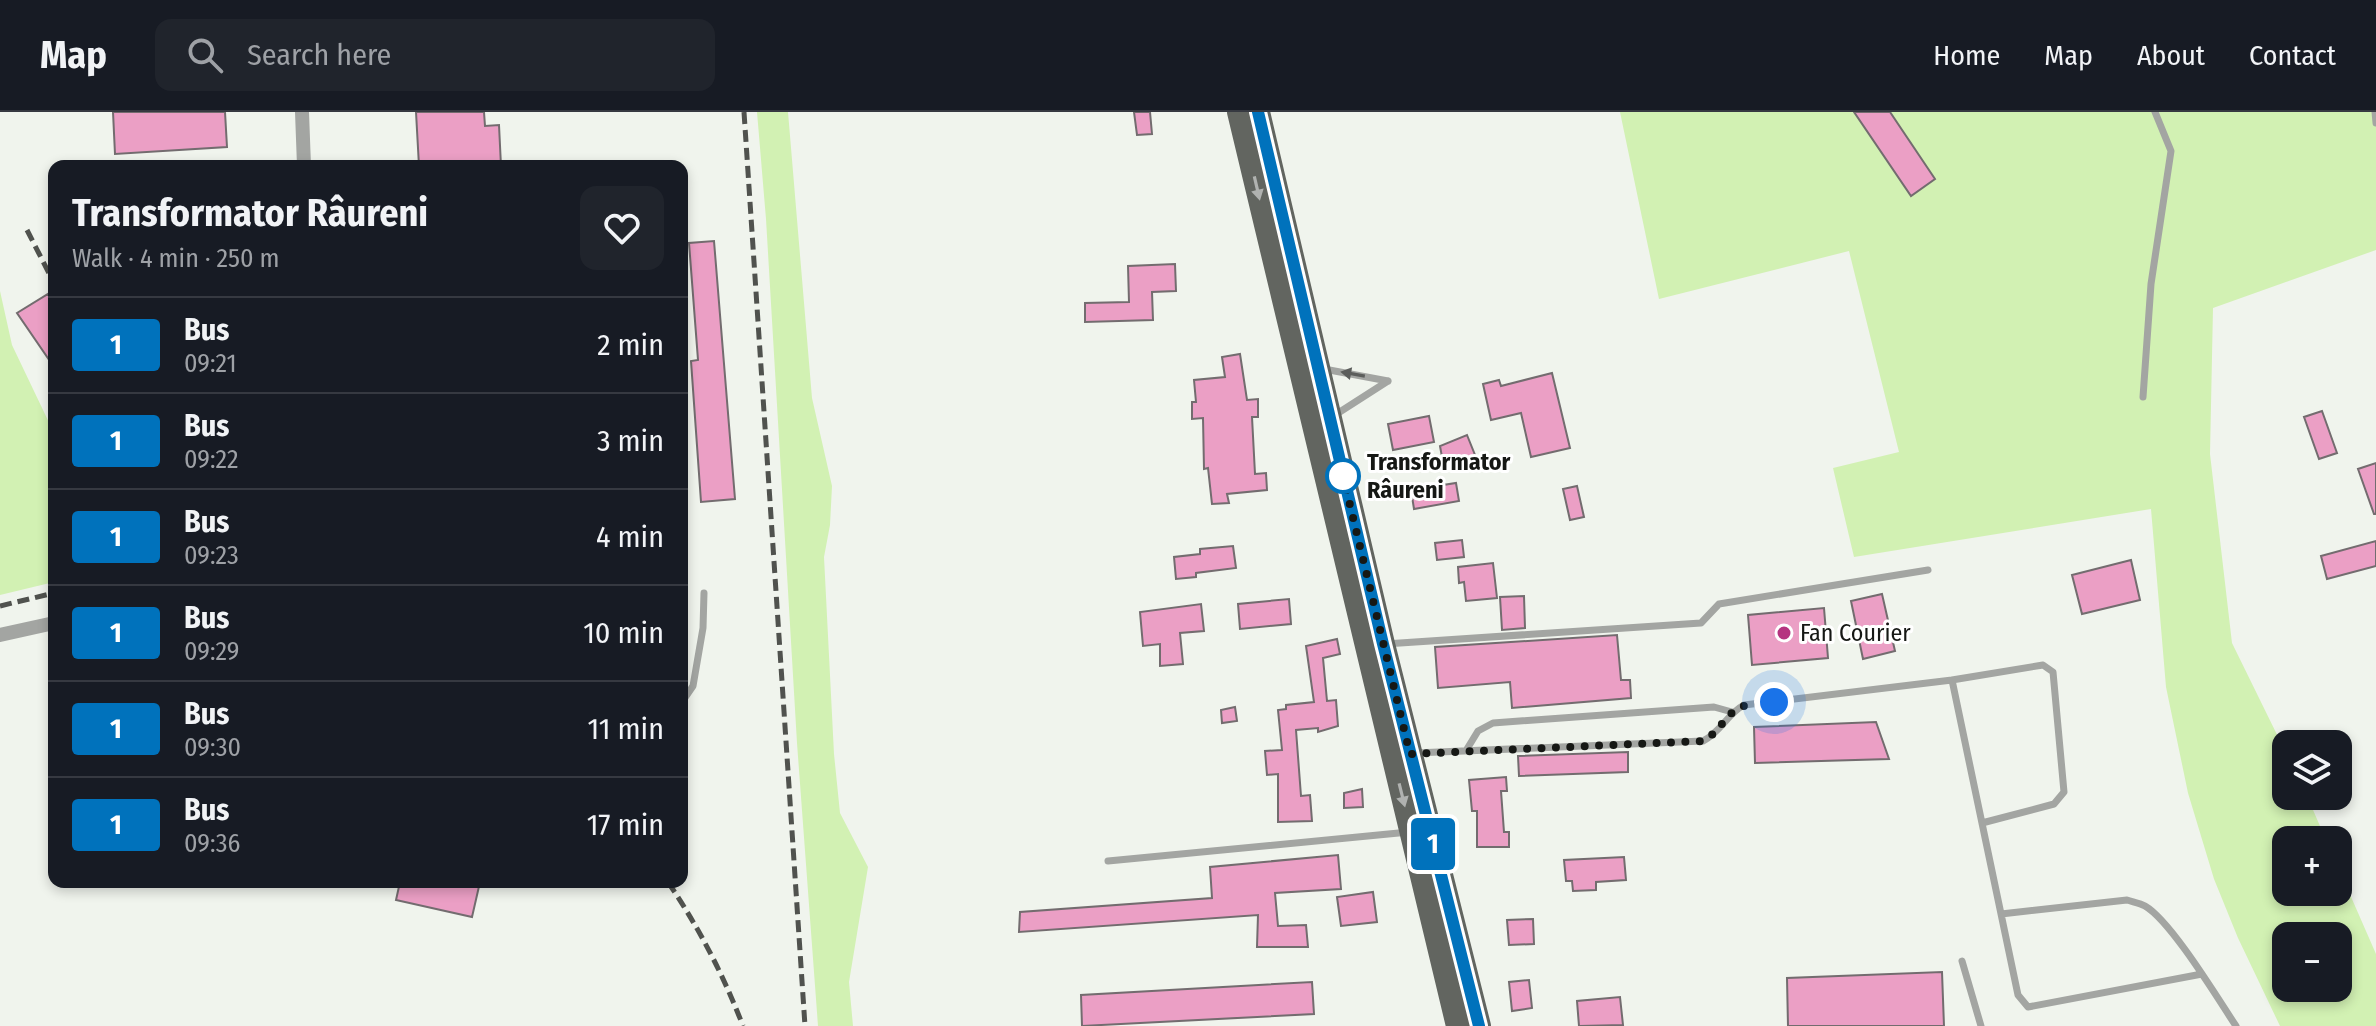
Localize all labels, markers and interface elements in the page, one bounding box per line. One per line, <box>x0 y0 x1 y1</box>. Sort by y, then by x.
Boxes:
search box <box>155 19 715 91</box>
text: Map <box>40 32 107 78</box>
icon: search <box>183 33 227 77</box>
text: Search here <box>247 37 391 73</box>
text: Home <box>1933 39 2000 72</box>
text: Map <box>2044 39 2093 72</box>
text: About <box>2137 39 2205 72</box>
text: Contact <box>2249 39 2336 72</box>
one-way arrow <box>1251 176 1264 201</box>
button: heart <box>580 186 664 270</box>
text: Transformator Râureni <box>72 190 428 236</box>
text: Walk · 4 min · 250 m <box>72 243 280 274</box>
text: Bus <box>184 312 229 348</box>
text: 2 min <box>597 327 664 363</box>
text: 1 <box>110 328 122 361</box>
text: 09:21 <box>184 348 237 379</box>
one-way arrow <box>1340 368 1365 380</box>
text: Bus <box>184 408 229 444</box>
text: 3 min <box>597 423 664 459</box>
text: 1 <box>110 424 122 457</box>
text: 09:22 <box>184 444 238 475</box>
place label: Transformator Râureni <box>1367 448 1510 504</box>
marker: Transformator Râureni <box>1326 459 1360 493</box>
text: Bus <box>184 504 229 540</box>
text: 4 min <box>596 519 664 555</box>
text: 1 <box>110 520 122 553</box>
text: 09:23 <box>184 540 239 571</box>
text: Bus <box>184 600 229 636</box>
text: 10 min <box>583 615 664 651</box>
text: 1 <box>110 616 122 649</box>
place label: Fan Courier <box>1800 619 1911 647</box>
marker: Fan Courier <box>1775 624 1793 642</box>
text: 09:29 <box>184 636 239 667</box>
your location <box>1754 682 1794 722</box>
text: Bus <box>184 696 229 732</box>
text: 11 min <box>588 711 664 747</box>
text: 1 <box>110 712 122 745</box>
map controls <box>2272 730 2352 1002</box>
button: layers <box>2272 730 2352 810</box>
text: 09:30 <box>184 732 241 763</box>
one-way arrow <box>1396 783 1408 808</box>
text: Bus <box>184 792 229 828</box>
text: 17 min <box>587 807 664 843</box>
text: 1 <box>110 808 122 841</box>
line badge: 1 <box>1407 818 1459 870</box>
button: + <box>2272 826 2352 906</box>
text: 1 <box>1427 827 1439 860</box>
text: 09:36 <box>184 828 240 859</box>
button: − <box>2272 922 2352 1002</box>

